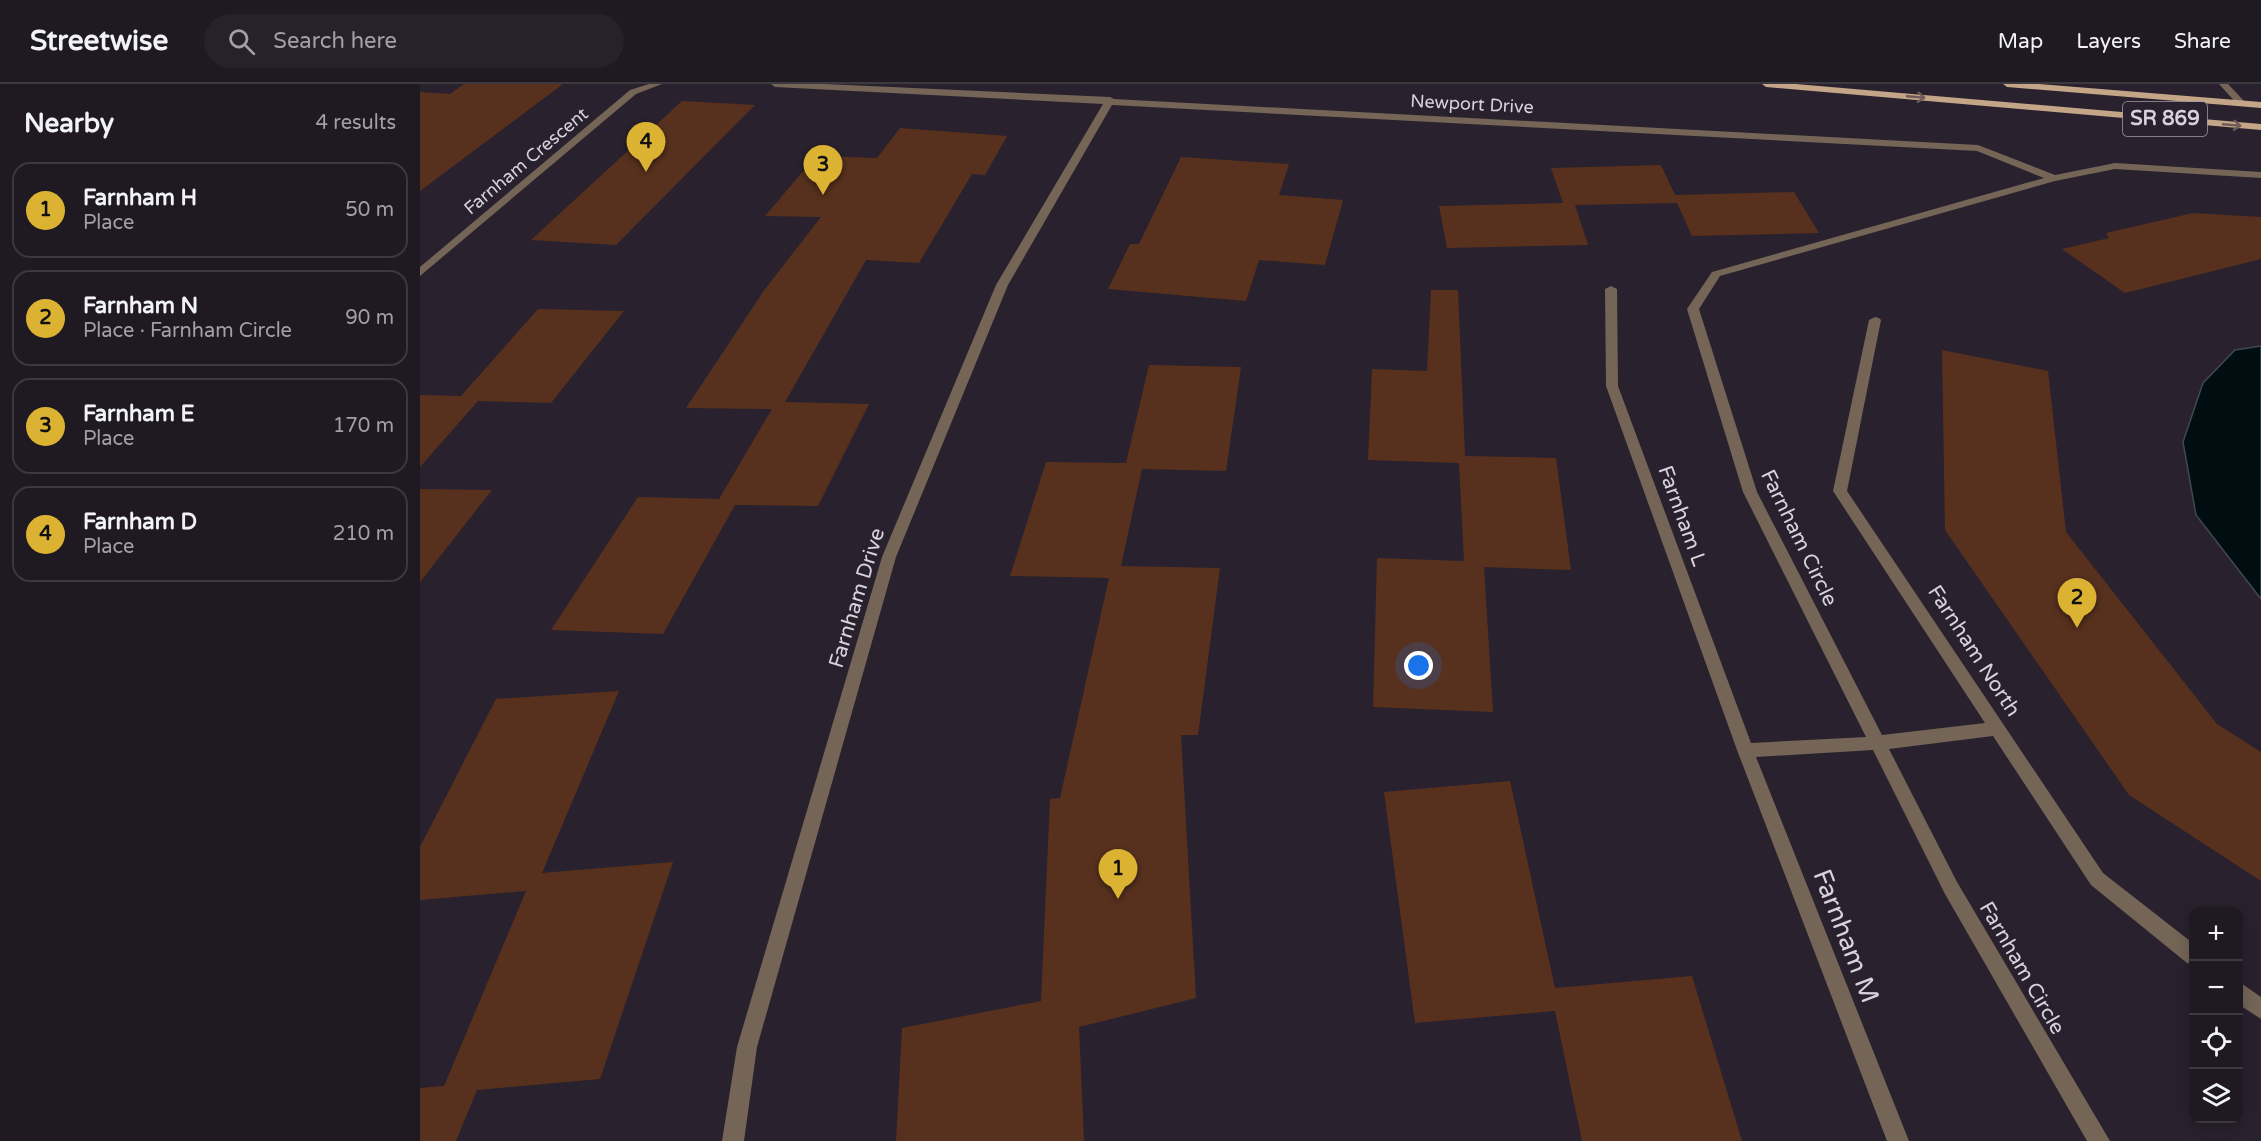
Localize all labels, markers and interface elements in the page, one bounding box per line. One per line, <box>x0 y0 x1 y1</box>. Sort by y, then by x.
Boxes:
search box <box>204 14 624 68</box>
text: Streetwise <box>30 24 168 58</box>
icon: search <box>225 25 258 58</box>
text: Search here <box>273 28 397 54</box>
text: Map <box>1998 29 2043 54</box>
text: Layers <box>2076 29 2141 54</box>
text: Share <box>2174 29 2231 54</box>
street label: Newport Drive <box>1410 90 1534 118</box>
one-way arrow <box>1906 92 1926 103</box>
road number: SR 869 <box>2123 102 2207 136</box>
street label: Farnham Crescent <box>460 103 593 219</box>
text: Nearby <box>24 108 114 139</box>
text: 4 results <box>316 111 396 135</box>
one-way arrow <box>2221 120 2241 131</box>
pin: 4 <box>626 122 666 172</box>
pin: 3 <box>804 146 842 195</box>
text: Farnham H <box>83 185 197 211</box>
text: 1 <box>39 198 52 222</box>
text: 50 m <box>345 198 394 222</box>
text: Place <box>83 211 134 235</box>
text: Farnham N <box>83 293 198 319</box>
text: 2 <box>39 306 52 330</box>
text: 90 m <box>345 306 394 330</box>
text: Place · Farnham Circle <box>83 319 292 343</box>
text: Farnham E <box>83 401 195 427</box>
text: 3 <box>39 414 52 438</box>
text: 170 m <box>333 414 394 438</box>
text: Place <box>83 427 134 451</box>
street label: Farnham L <box>1652 462 1712 570</box>
street label: Farnham Circle <box>1755 466 1843 611</box>
text: Farnham D <box>83 509 197 535</box>
text: 4 <box>39 522 52 546</box>
text: 210 m <box>333 522 394 546</box>
street label: Farnham Drive <box>824 525 890 671</box>
text: Place <box>83 535 134 559</box>
pin: 2 <box>2058 578 2096 628</box>
street label: Farnham North <box>1922 581 2026 721</box>
your location <box>1404 651 1433 680</box>
pin: 1 <box>1098 850 1138 899</box>
street label: Farnham M <box>1806 865 1886 1007</box>
street label: Farnham Circle <box>1974 897 2070 1039</box>
map controls <box>2189 907 2243 1123</box>
button: + <box>2189 907 2243 961</box>
button: − <box>2189 961 2243 1015</box>
button: locate <box>2189 1015 2243 1069</box>
button: layers <box>2189 1069 2243 1123</box>

